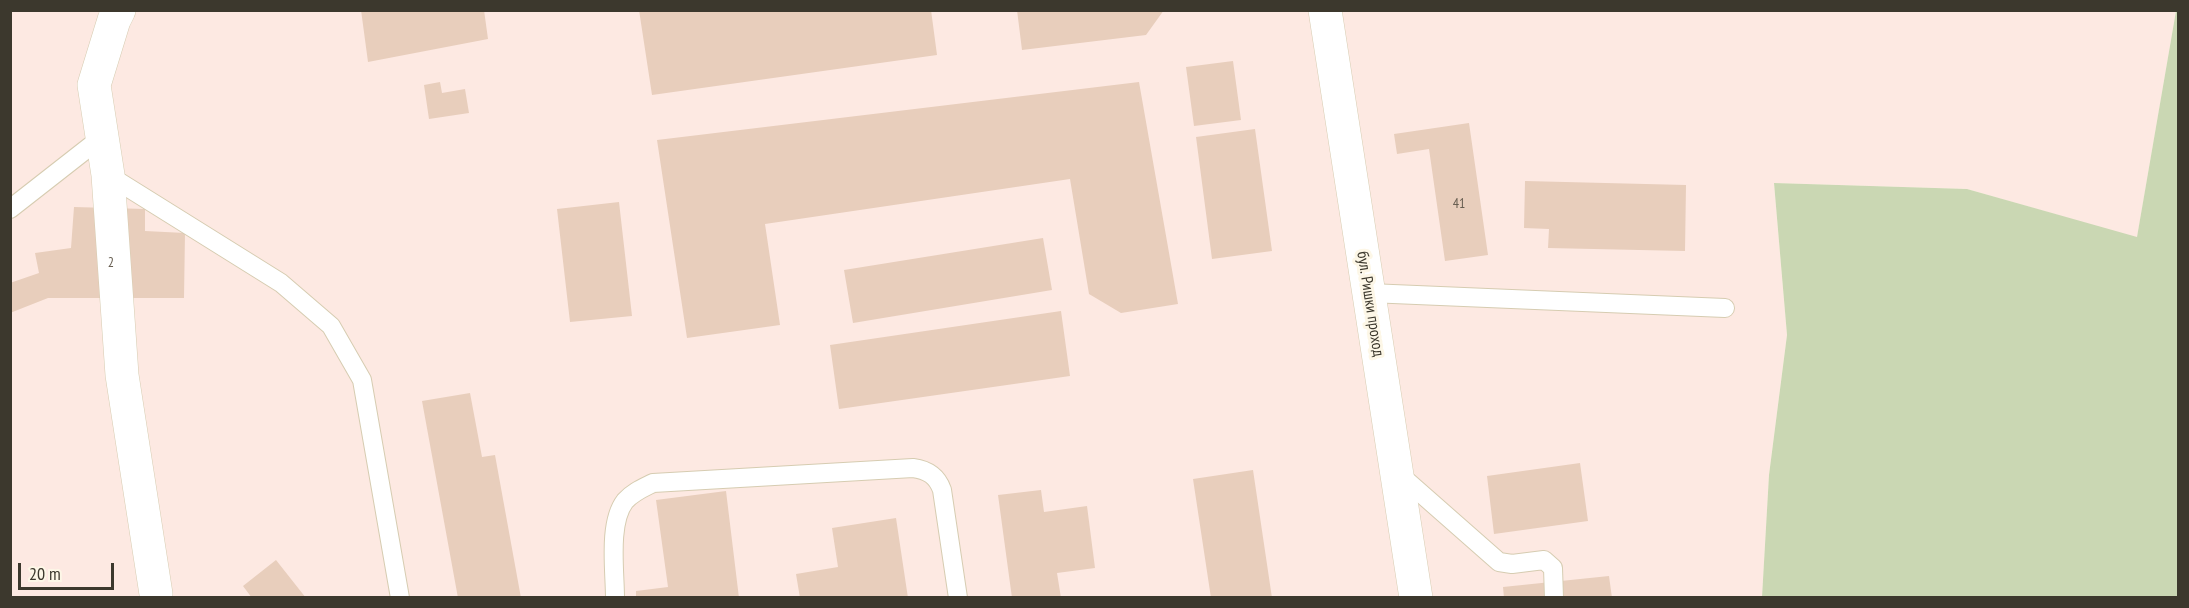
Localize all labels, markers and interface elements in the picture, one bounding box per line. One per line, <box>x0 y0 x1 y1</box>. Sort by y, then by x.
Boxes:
house number: 41 <box>1453 196 1465 212</box>
street label: бул. Ришки проход <box>1352 250 1388 358</box>
house number: 2 <box>108 255 114 271</box>
scale bar <box>21 551 117 589</box>
text: 20 m <box>29 562 61 585</box>

